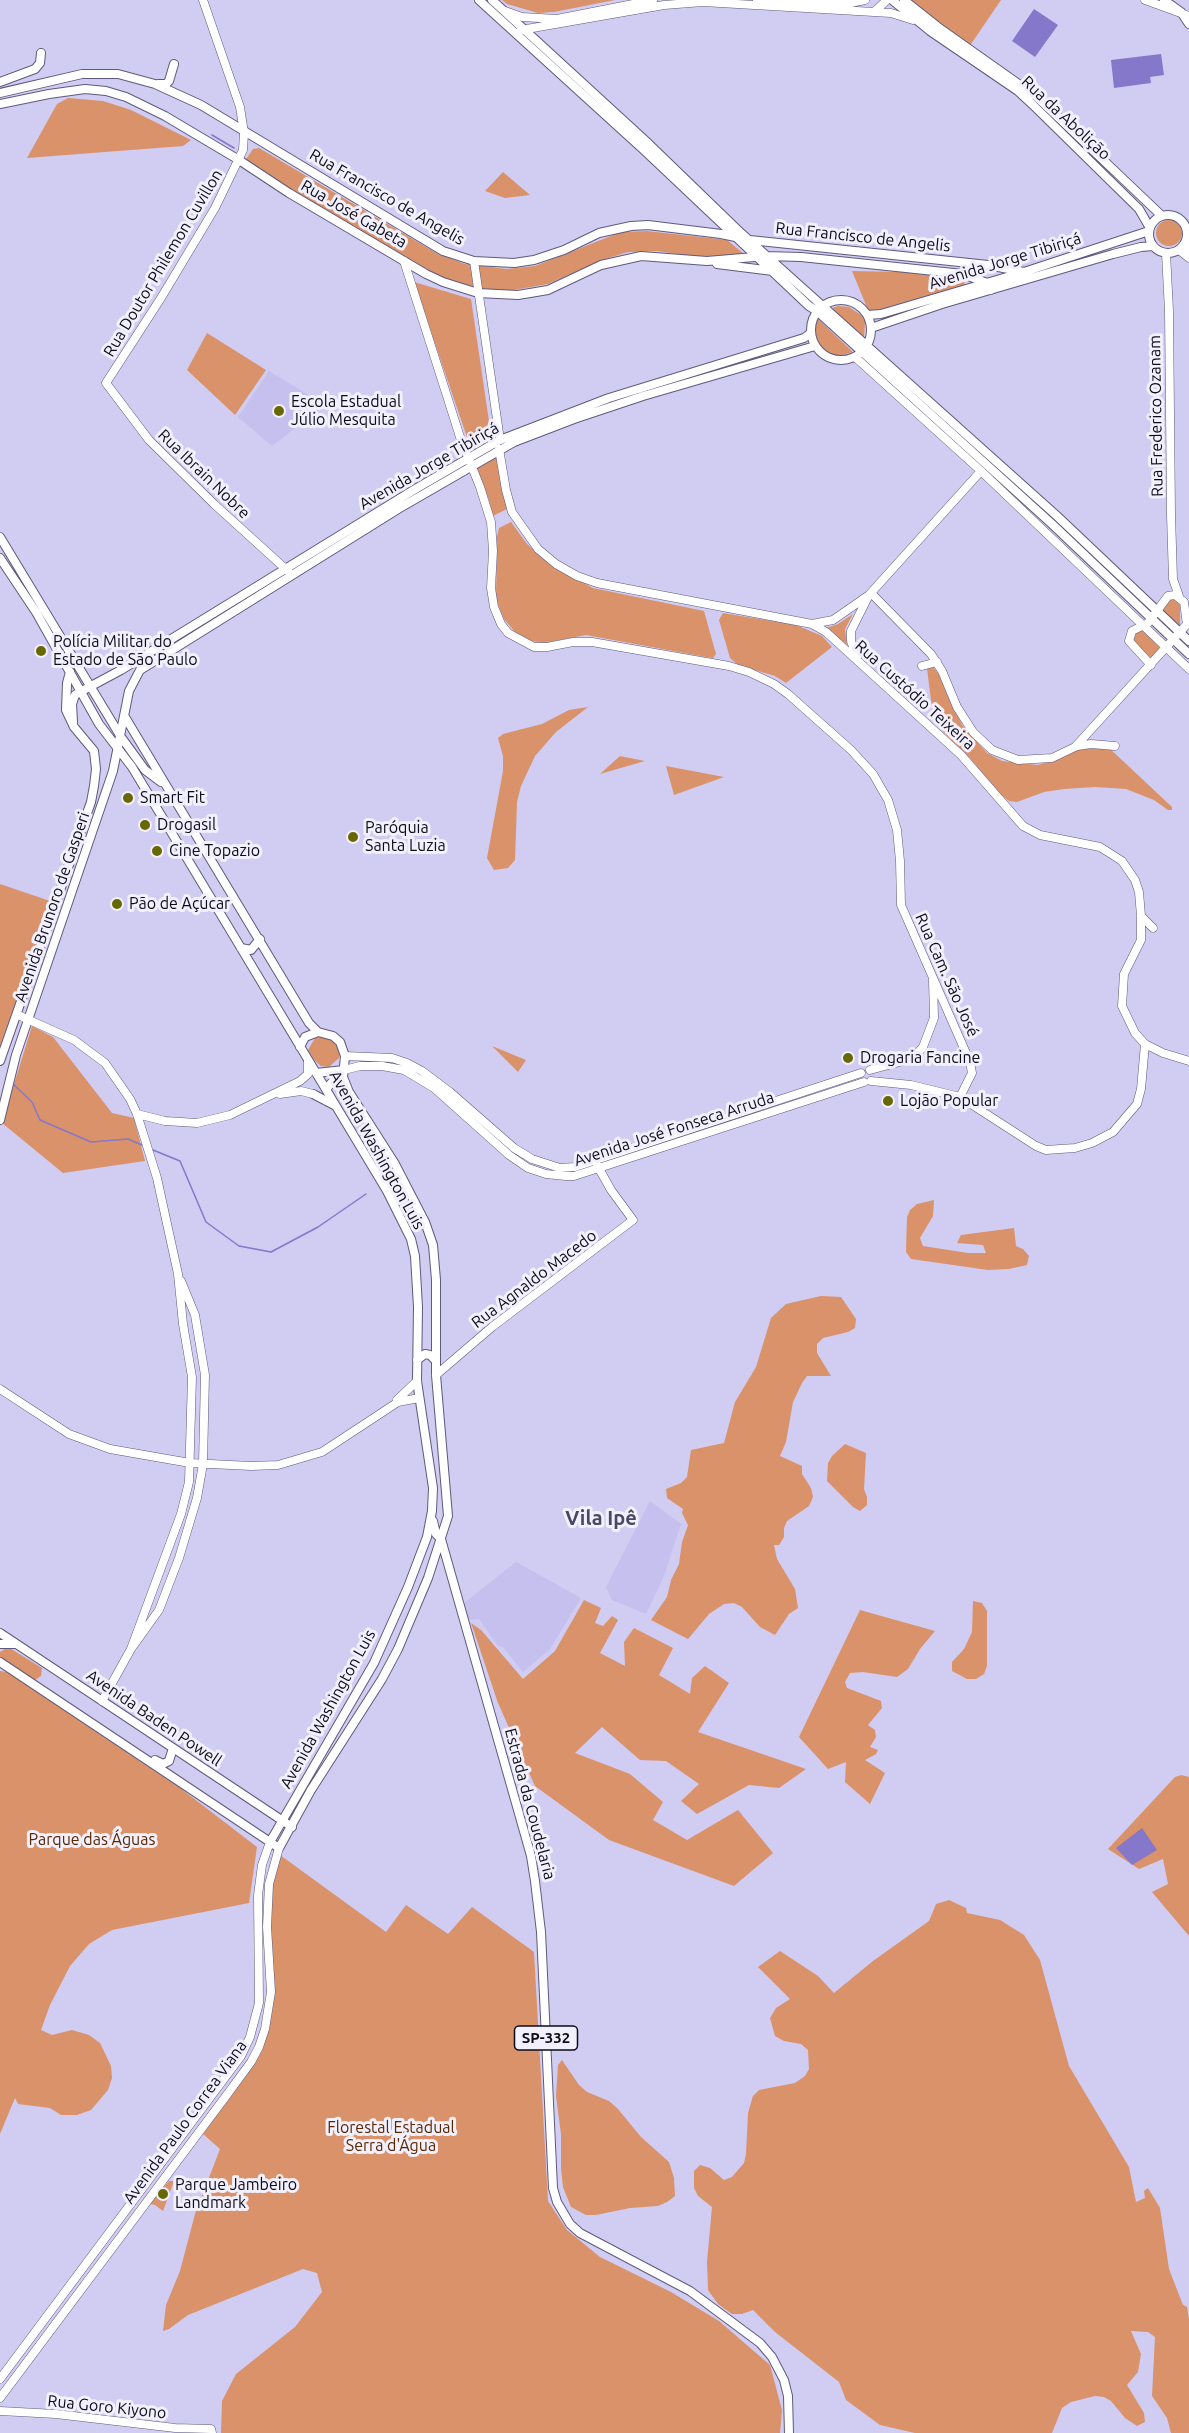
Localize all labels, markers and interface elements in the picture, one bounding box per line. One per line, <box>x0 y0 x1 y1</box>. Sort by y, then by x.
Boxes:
street label: Rua da Abolição <box>1018 72 1114 164</box>
street label: Rua Francisco de Angelis <box>306 145 468 249</box>
street label: Rua Doutor Philemon Cuvillon <box>99 166 227 360</box>
street label: Rua José Gabeta <box>298 176 410 252</box>
street label: Rua Francisco de Angelis <box>775 218 951 256</box>
street label: Avenida Jorge Tibiriçá <box>927 229 1083 293</box>
street label: Rua Frederico Ozanam <box>1145 335 1167 497</box>
place label: Escola Estadual Júlio Mesquita <box>291 392 401 430</box>
marker: Escola Estadual Júlio Mesquita <box>272 404 286 418</box>
street label: Avenida Jorge Tibiriçá <box>356 418 502 514</box>
street label: Rua Ibrain Nobre <box>154 425 254 523</box>
place label: Polícia Militar do Estado de São Paulo <box>53 632 198 670</box>
street label: Rua Custódio Teixeira <box>851 636 979 754</box>
marker: Polícia Militar do Estado de São Paulo <box>34 644 48 658</box>
place label: Smart Fit <box>140 788 205 808</box>
marker: Smart Fit <box>121 791 135 805</box>
street label: Avenida Brunoro de Gasperi <box>10 809 94 1005</box>
place label: Drogasil <box>157 815 216 835</box>
marker: Drogasil <box>138 818 152 832</box>
place label: Paróquia Santa Luzia <box>365 818 446 856</box>
marker: Paróquia Santa Luzia <box>346 830 360 844</box>
place label: Cine Topazio <box>169 841 260 861</box>
marker: Cine Topazio <box>150 844 164 858</box>
place label: Pão de Açúcar <box>129 894 230 914</box>
marker: Pão de Açúcar <box>110 897 124 911</box>
street label: Rua Cam. São José <box>911 910 983 1040</box>
place label: Drogaria Fancine <box>860 1048 980 1068</box>
marker: Drogaria Fancine <box>841 1051 855 1065</box>
street label: Avenida Washington Luis <box>325 1067 429 1233</box>
street label: Avenida José Fonseca Arruda <box>572 1088 776 1170</box>
place label: Lojão Popular <box>900 1091 998 1111</box>
marker: Lojão Popular <box>881 1094 895 1108</box>
street label: Rua Agnaldo Macedo <box>468 1226 600 1332</box>
district label: Vila Ipê <box>565 1506 637 1530</box>
street label: Avenida Washington Luis <box>276 1626 380 1792</box>
street label: Avenida Baden Powell <box>83 1666 225 1770</box>
street label: Estrada da Coudelaria <box>501 1726 559 1882</box>
park label: Parque das Águas <box>29 1830 155 1850</box>
road number: SP-332 <box>514 2026 578 2050</box>
street label: Avenida Paulo Correa Viana <box>119 2037 251 2207</box>
park label: Florestal Estadual Serra d'Água <box>327 2118 455 2156</box>
place label: Parque Jambeiro Landmark <box>175 2175 297 2213</box>
marker: Parque Jambeiro Landmark <box>156 2187 170 2201</box>
street label: Rua Goro Kiyono <box>47 2391 167 2423</box>

